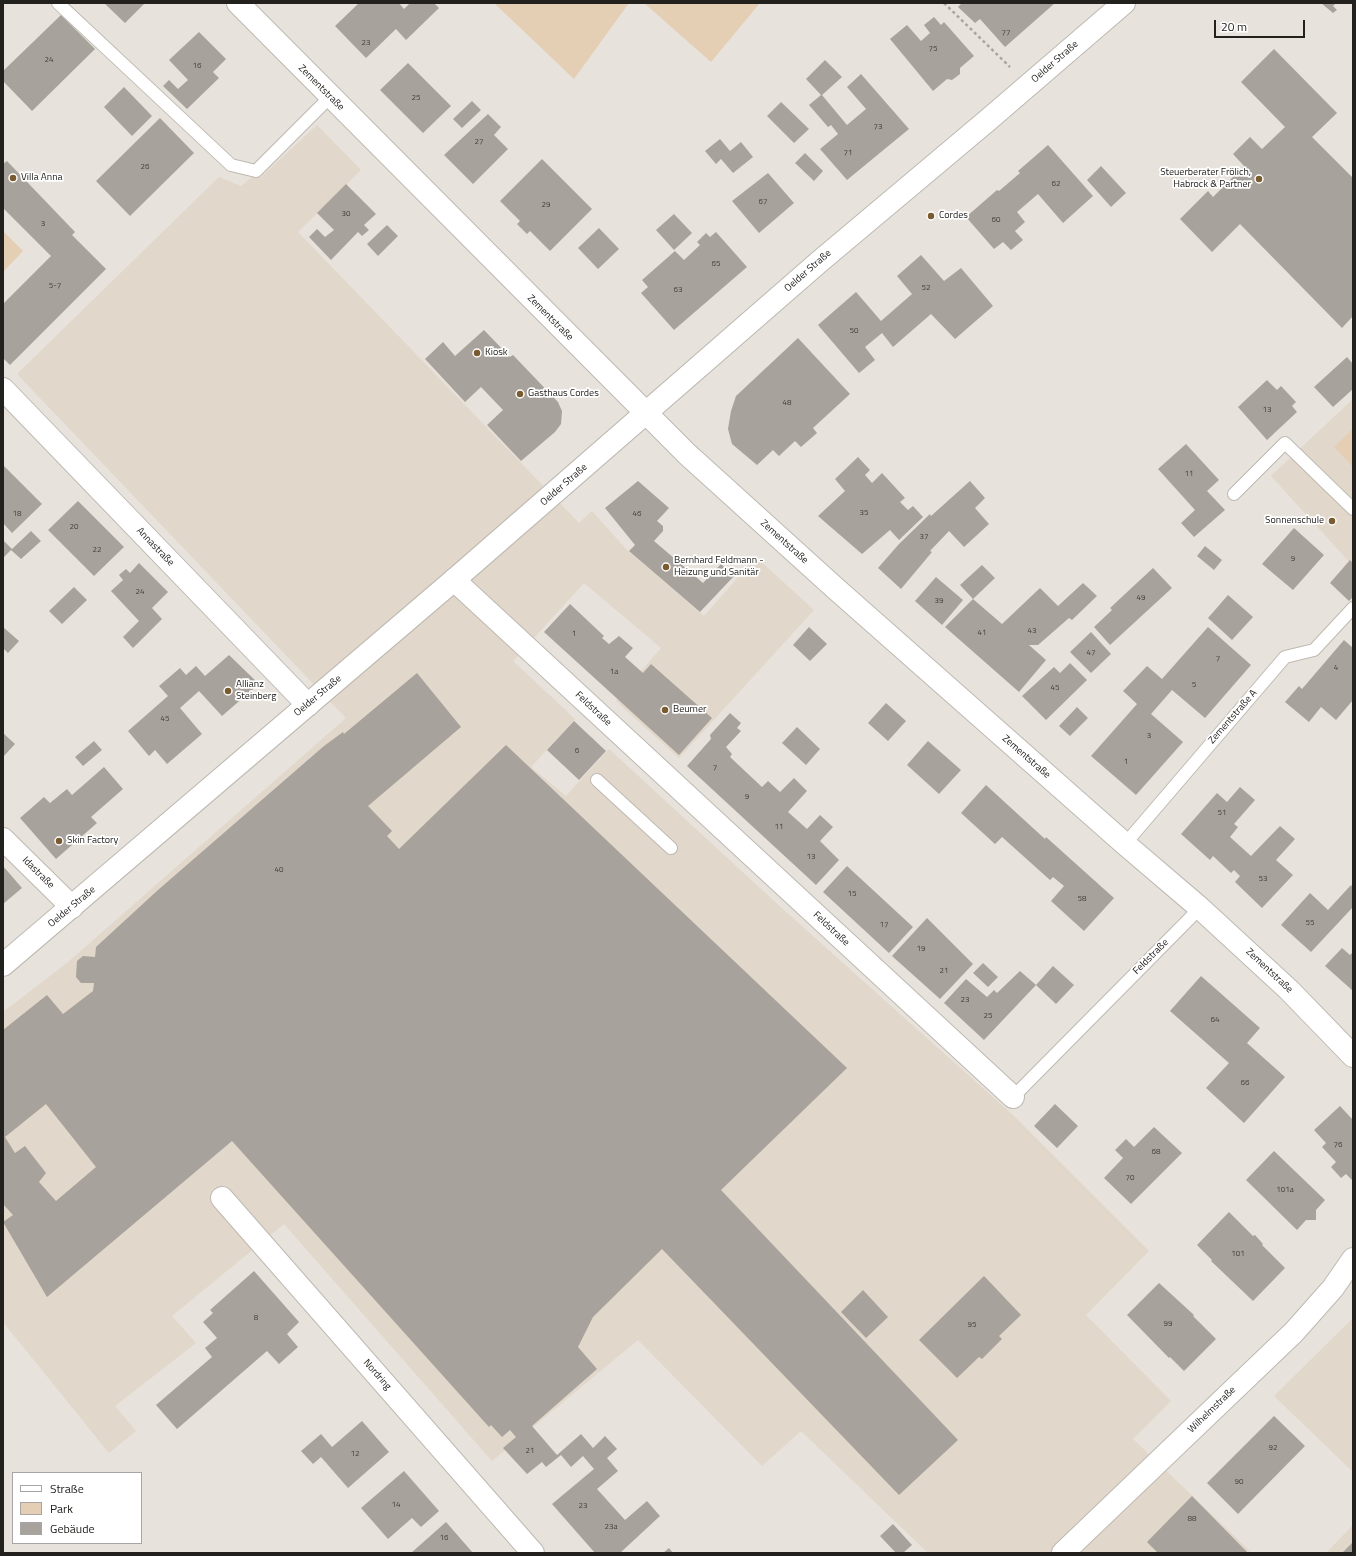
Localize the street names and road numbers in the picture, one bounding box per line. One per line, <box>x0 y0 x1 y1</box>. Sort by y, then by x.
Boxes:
street label: Oelder Straße <box>1029 38 1081 86</box>
street label: Zementstraße <box>296 63 346 113</box>
street label: Oelder Straße <box>782 247 834 295</box>
street label: Zementstraße <box>525 293 575 343</box>
street label: Oelder Straße <box>538 461 590 509</box>
street label: Zementstraße <box>758 517 810 567</box>
street label: Annastraße <box>134 525 176 569</box>
street label: Oelder Straße <box>292 673 344 719</box>
street label: Zementstraße A <box>1206 687 1260 747</box>
street label: Feldstraße <box>572 689 614 729</box>
street label: Zementstraße <box>999 733 1053 781</box>
street label: Idastraße <box>20 855 56 891</box>
street label: Oelder Straße <box>46 884 98 930</box>
street label: Feldstraße <box>810 909 852 949</box>
street label: Feldstraße <box>1131 937 1171 977</box>
street label: Zementstraße <box>1243 946 1295 996</box>
street label: Nordring <box>360 1357 394 1393</box>
street label: Wilhelmstraße <box>1186 1384 1238 1436</box>

